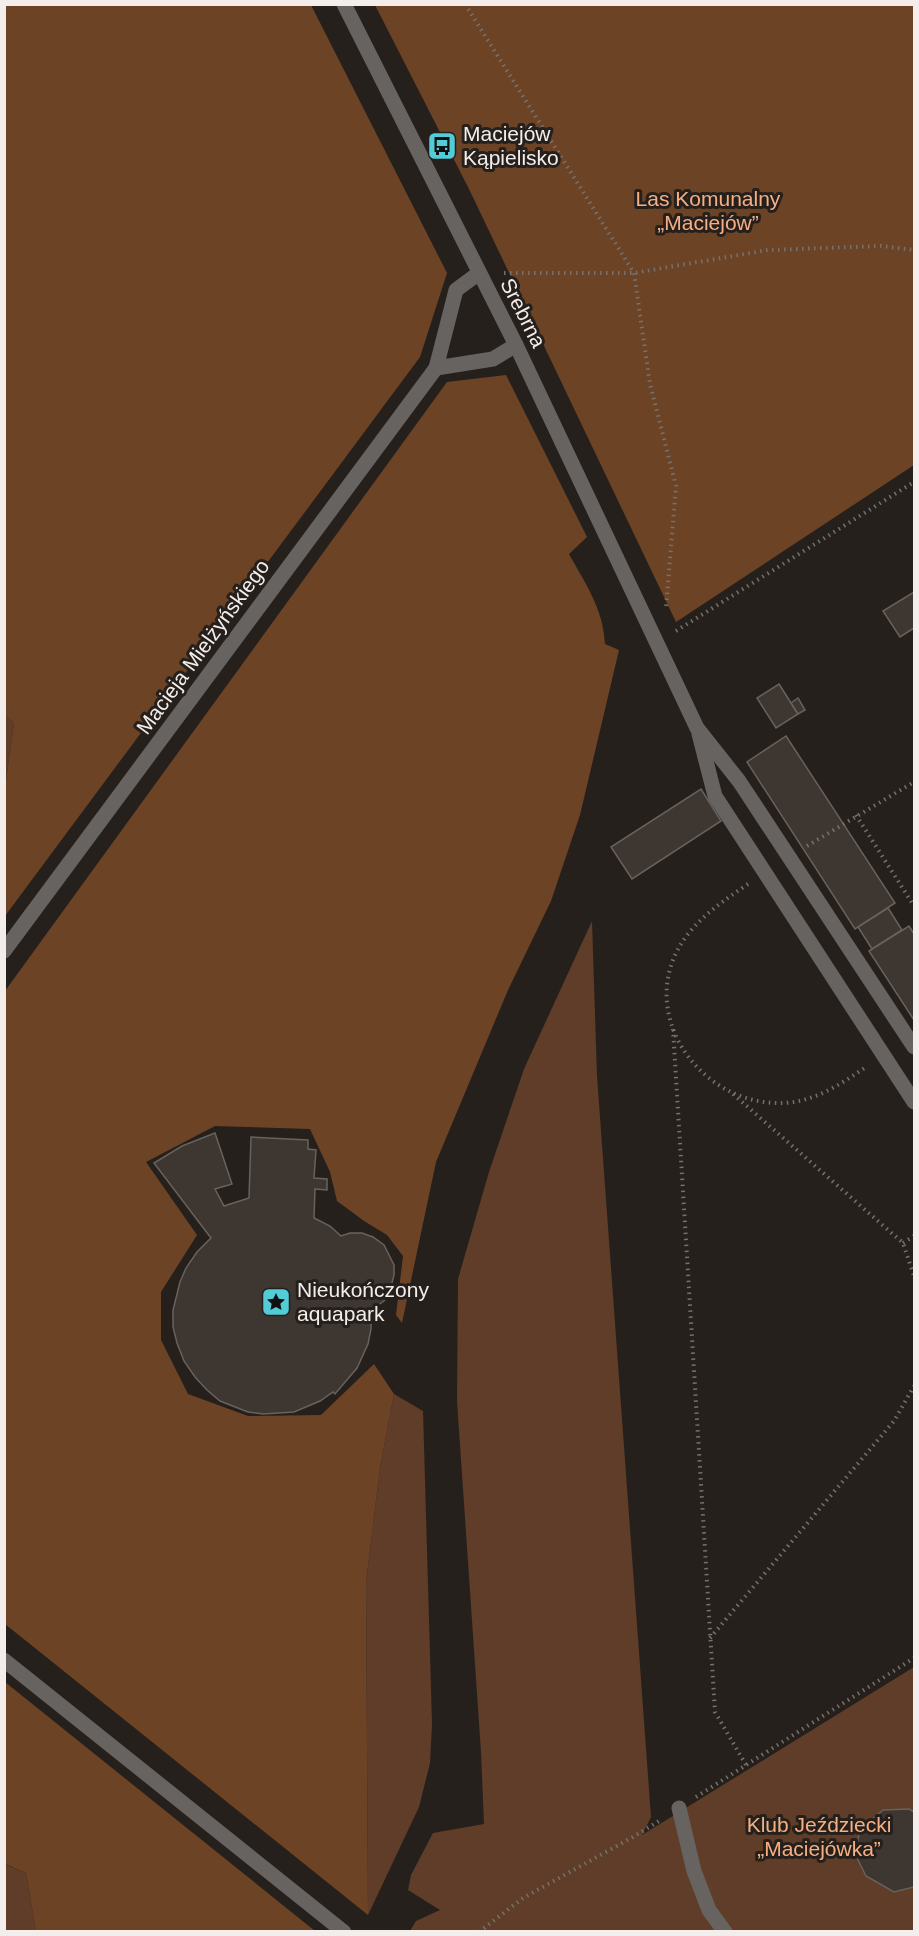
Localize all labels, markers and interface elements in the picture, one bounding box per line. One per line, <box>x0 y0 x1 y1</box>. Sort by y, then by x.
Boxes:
place label: Maciejów Kąpielisko <box>463 122 559 169</box>
bus stop icon: Maciejów Kąpielisko <box>426 130 458 162</box>
park label: Las Komunalny „Maciejów” <box>636 187 781 234</box>
street label: Srebrna <box>496 274 551 352</box>
street label: Macieja Mielżyńskiego <box>132 555 274 738</box>
place label: Nieukończony aquapark <box>297 1278 429 1325</box>
place icon: Nieukończony aquapark <box>260 1286 292 1318</box>
park label: Klub Jeździecki „Maciejówka” <box>747 1813 891 1860</box>

